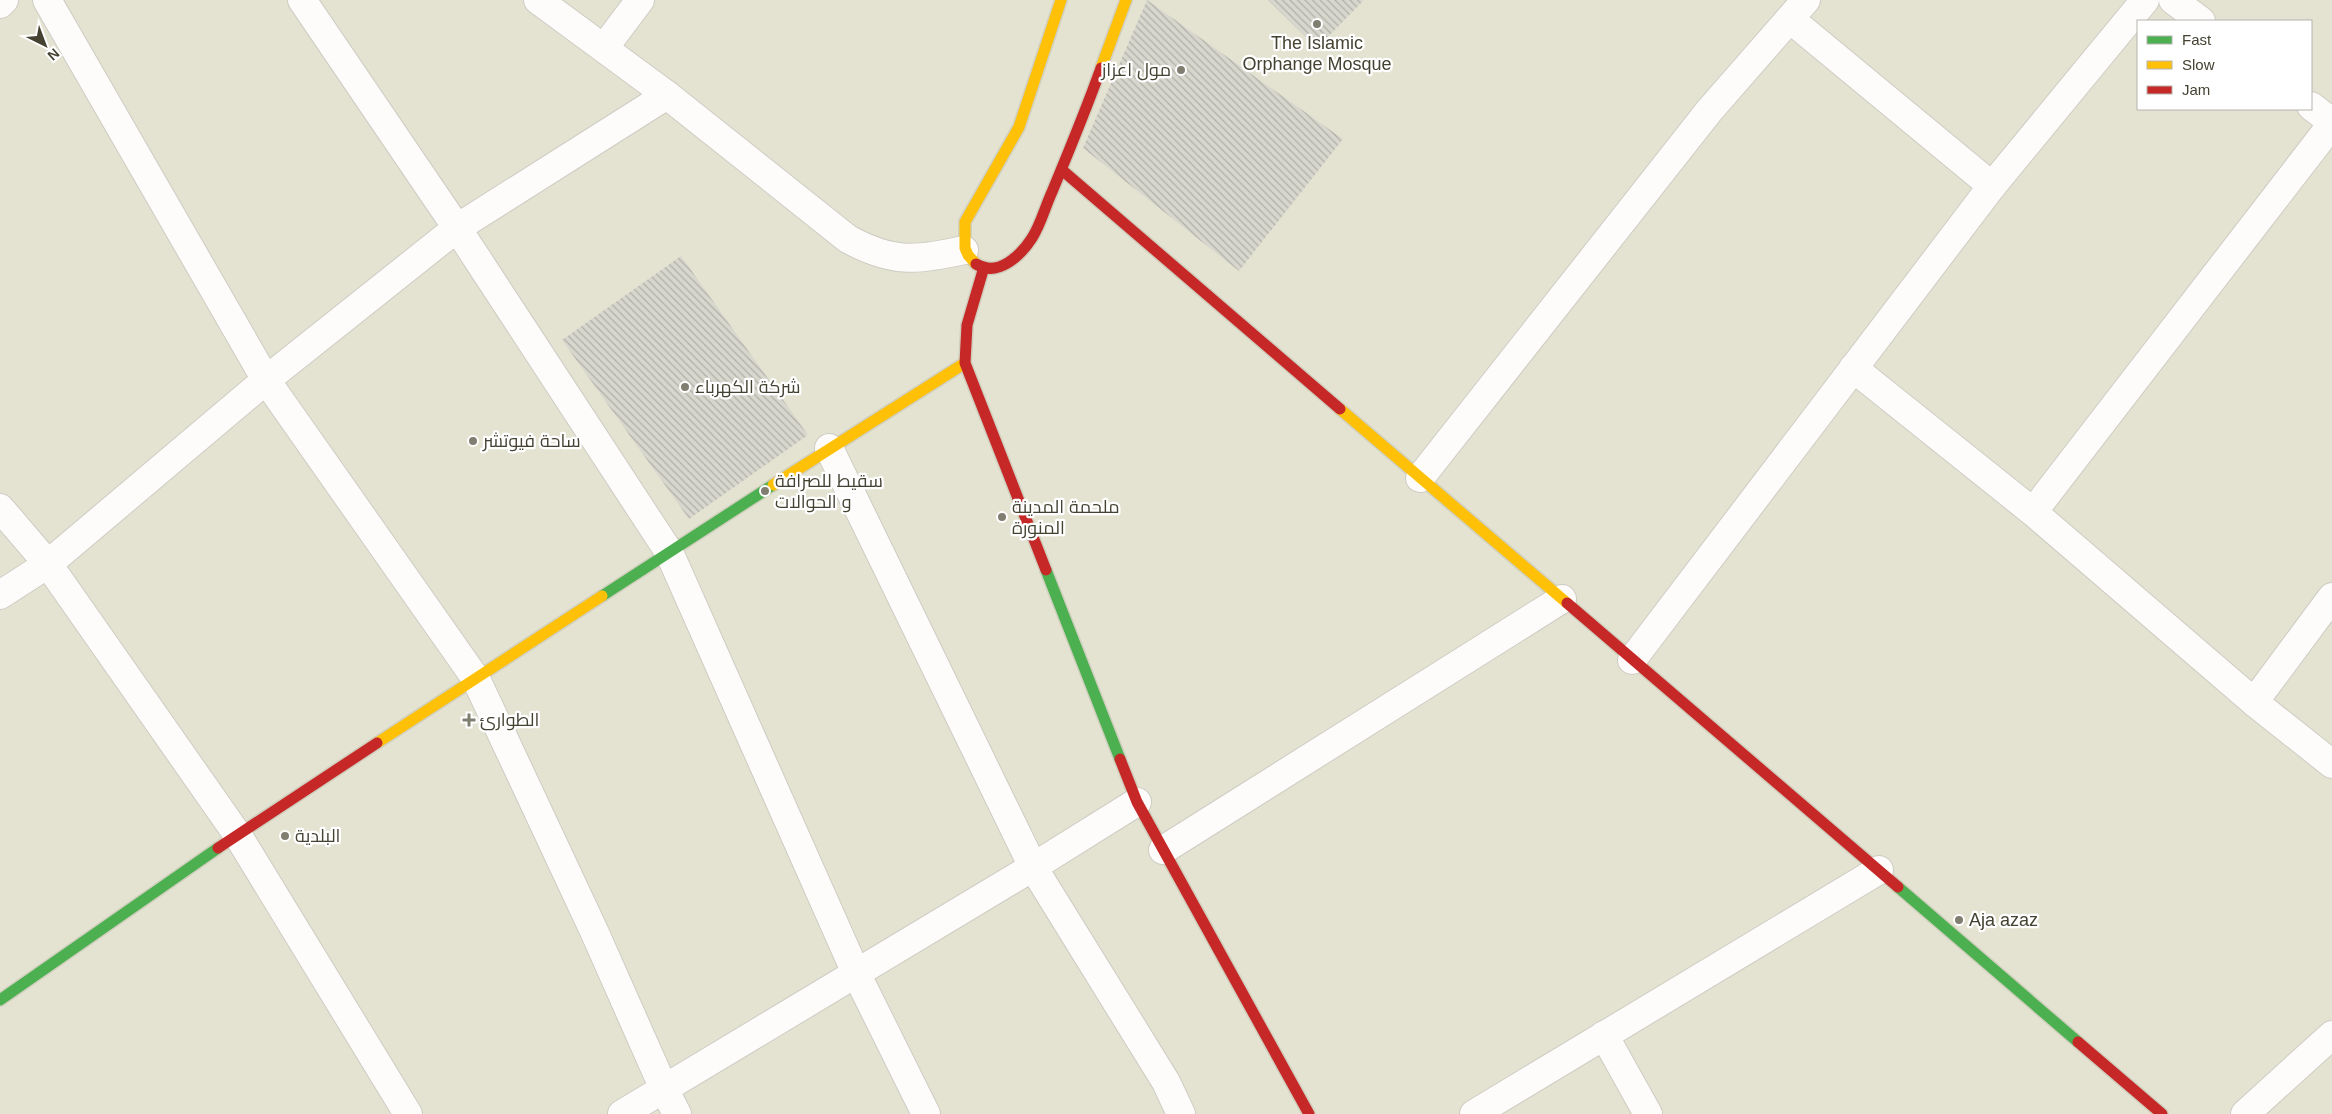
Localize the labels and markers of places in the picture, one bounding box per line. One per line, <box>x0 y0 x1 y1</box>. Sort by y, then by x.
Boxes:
marker: The Islamic Orphange Mosque <box>1311 18 1323 30</box>
place label: The Islamic Orphange Mosque <box>1242 33 1392 74</box>
place label: مول اعزاز <box>1101 60 1171 81</box>
marker: مول اعزاز <box>1175 64 1187 76</box>
place label: شركة الكهرباء <box>695 377 800 398</box>
marker: شركة الكهرباء <box>679 381 691 393</box>
place label: ساحة فيوتشر <box>482 431 581 452</box>
marker: ساحة فيوتشر <box>467 435 479 447</box>
place label: سقيط للصرافة و الحوالات <box>775 471 883 513</box>
marker: سقيط للصرافة و الحوالات <box>759 485 771 497</box>
place label: ملحمة المدينة المنورة <box>1012 497 1120 539</box>
marker: ملحمة المدينة المنورة <box>996 511 1008 523</box>
place label: الطوارئ <box>480 710 539 731</box>
marker: الطوارئ <box>462 713 476 727</box>
place label: البلدية <box>295 826 340 846</box>
marker: البلدية <box>279 830 291 842</box>
place label: Aja azaz <box>1969 910 2038 930</box>
marker: Aja azaz <box>1953 914 1965 926</box>

